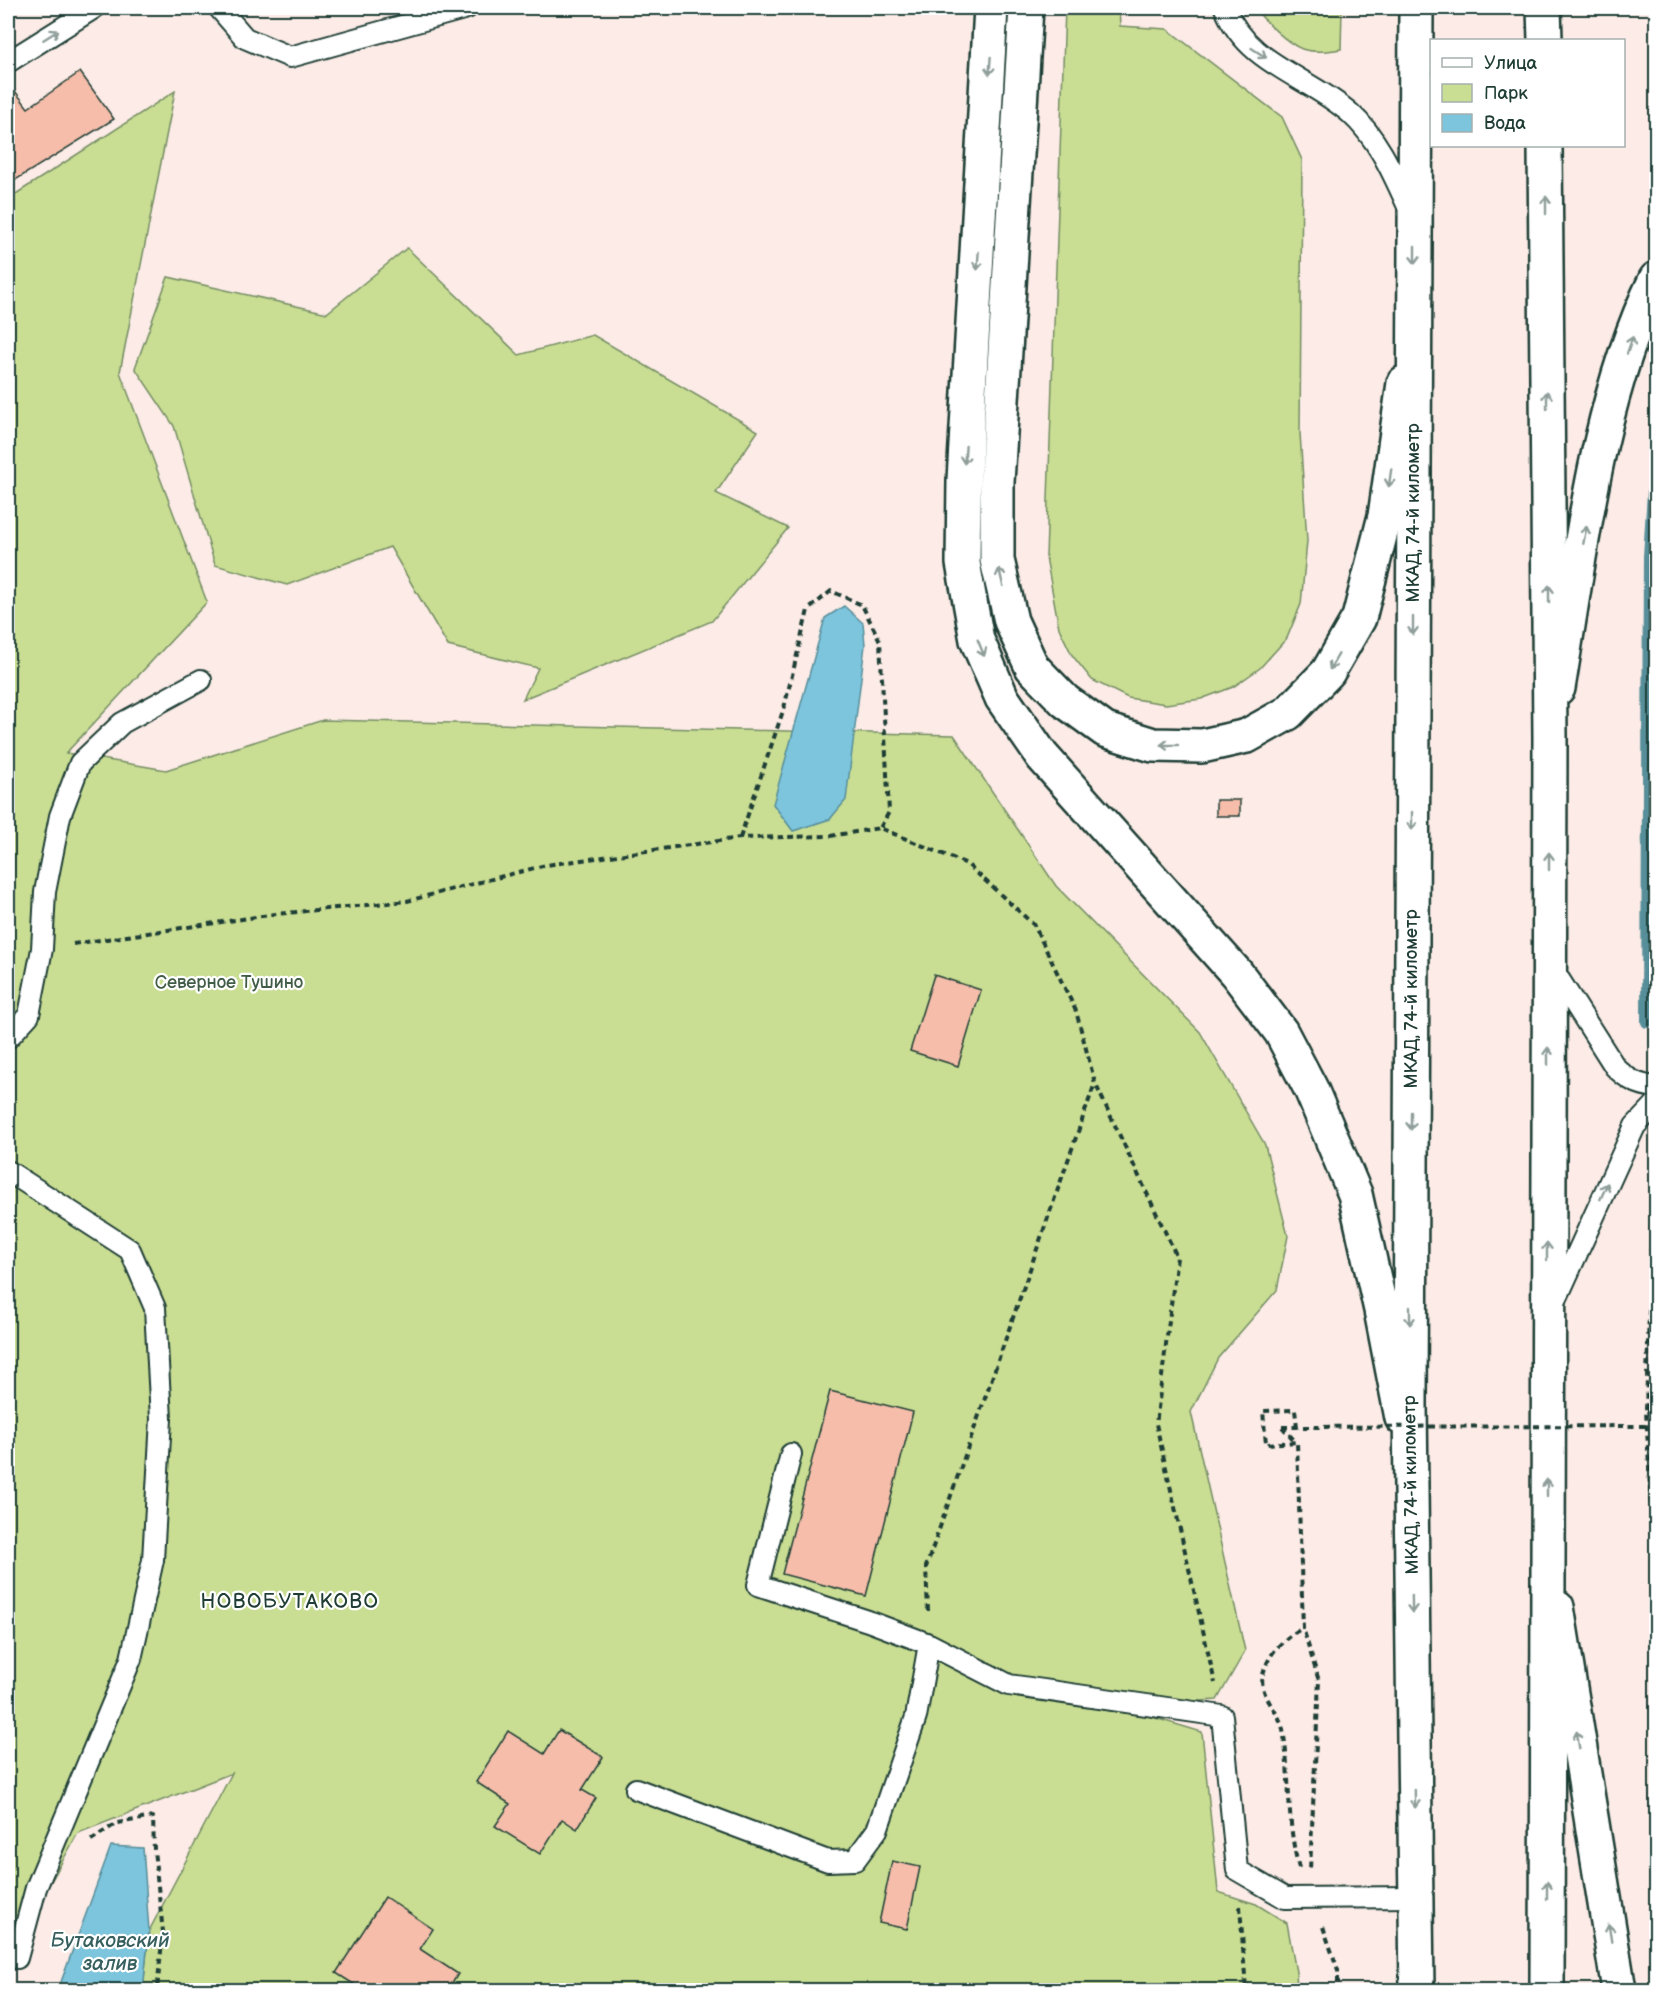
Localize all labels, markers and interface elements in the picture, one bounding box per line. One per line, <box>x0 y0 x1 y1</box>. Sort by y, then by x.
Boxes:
one-way arrow <box>42 28 59 40</box>
legend <box>1430 39 1625 147</box>
one-way arrow <box>1251 47 1267 59</box>
text: Улица <box>1484 53 1538 74</box>
one-way arrow <box>984 55 995 75</box>
text: Парк <box>1484 83 1528 104</box>
text: Вода <box>1484 113 1526 134</box>
one-way arrow <box>1540 195 1552 215</box>
one-way arrow <box>1409 244 1421 264</box>
one-way arrow <box>972 250 983 270</box>
one-way arrow <box>1626 336 1637 355</box>
one-way arrow <box>1541 390 1553 410</box>
street label: МКАД, 74-й километр <box>1403 423 1424 603</box>
one-way arrow <box>960 445 971 465</box>
one-way arrow <box>1385 467 1396 487</box>
one-way arrow <box>1580 525 1591 545</box>
one-way arrow <box>995 568 1007 587</box>
one-way arrow <box>1543 585 1555 605</box>
one-way arrow <box>1407 616 1419 636</box>
one-way arrow <box>976 638 987 657</box>
one-way arrow <box>1327 653 1339 670</box>
one-way arrow <box>1159 739 1179 751</box>
one-way arrow <box>1406 811 1418 831</box>
one-way arrow <box>1543 852 1555 872</box>
street label: МКАД, 74-й километр <box>1401 909 1422 1089</box>
park label: Северное Тушино <box>155 972 303 993</box>
one-way arrow <box>1542 1047 1554 1067</box>
one-way arrow <box>1405 1111 1417 1131</box>
one-way arrow <box>1599 1182 1611 1200</box>
one-way arrow <box>1541 1242 1553 1262</box>
one-way arrow <box>1404 1306 1416 1326</box>
street label: МКАД, 74-й километр <box>1399 1395 1423 1575</box>
one-way arrow <box>1541 1479 1553 1499</box>
district label: НОВОБУТАКОВО <box>201 1590 379 1614</box>
one-way arrow <box>1406 1594 1418 1614</box>
one-way arrow <box>1573 1731 1584 1751</box>
one-way arrow <box>1410 1789 1421 1809</box>
one-way arrow <box>1541 1881 1553 1901</box>
one-way arrow <box>1604 1923 1615 1943</box>
water label: Бутаковский залив <box>51 1929 170 1976</box>

